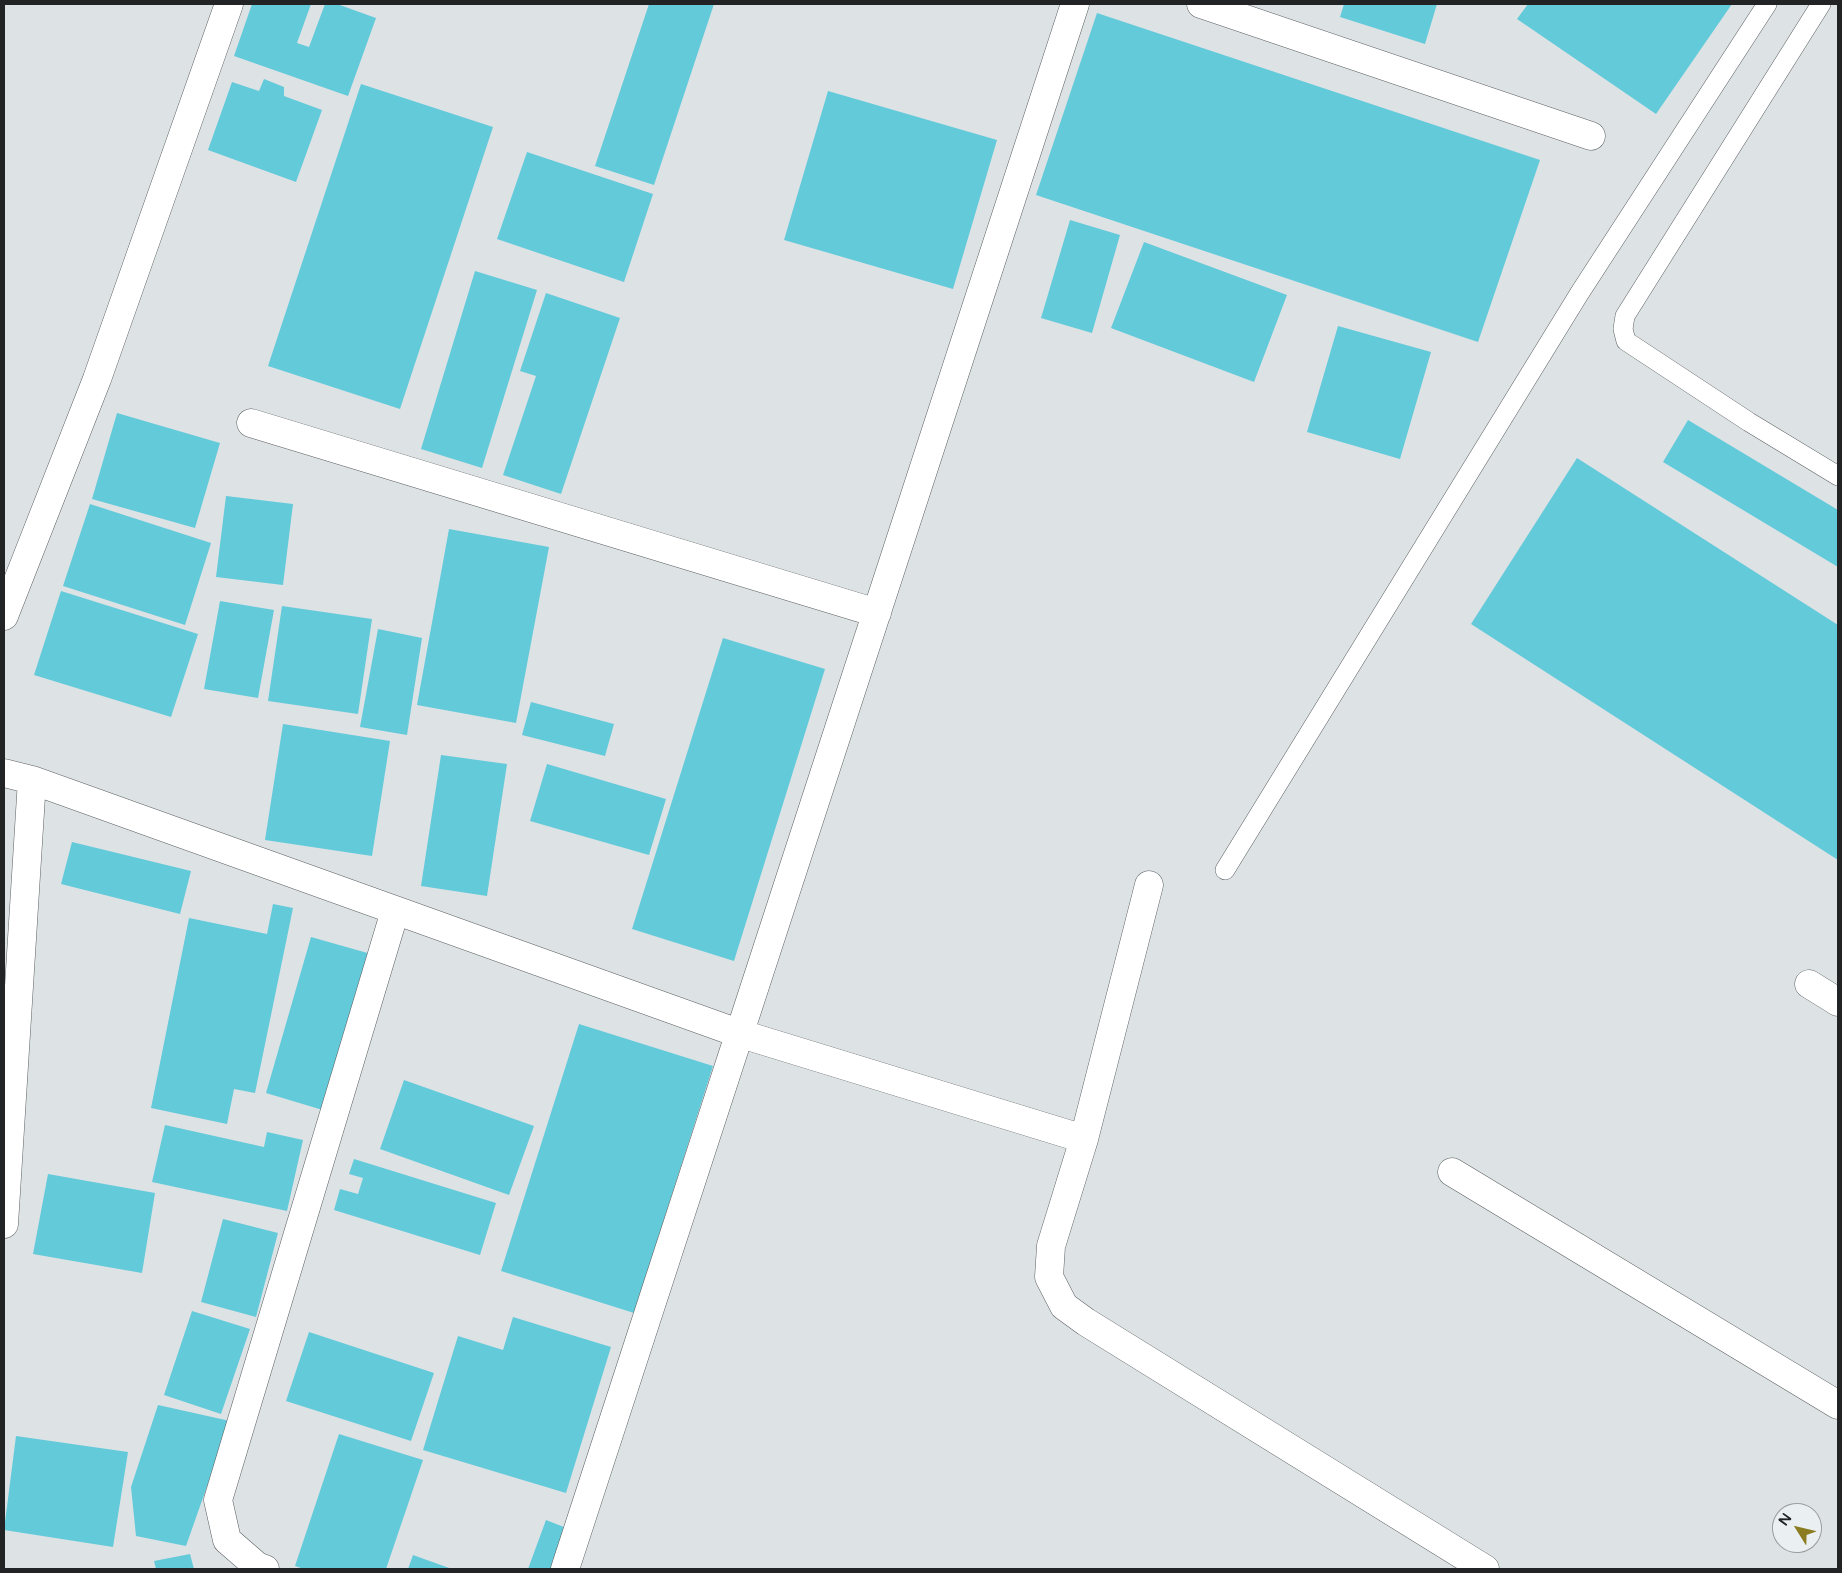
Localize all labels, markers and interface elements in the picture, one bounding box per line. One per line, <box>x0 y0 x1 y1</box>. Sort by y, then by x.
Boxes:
north arrow <box>1772 1503 1822 1553</box>
text: N <box>1775 1510 1795 1529</box>

